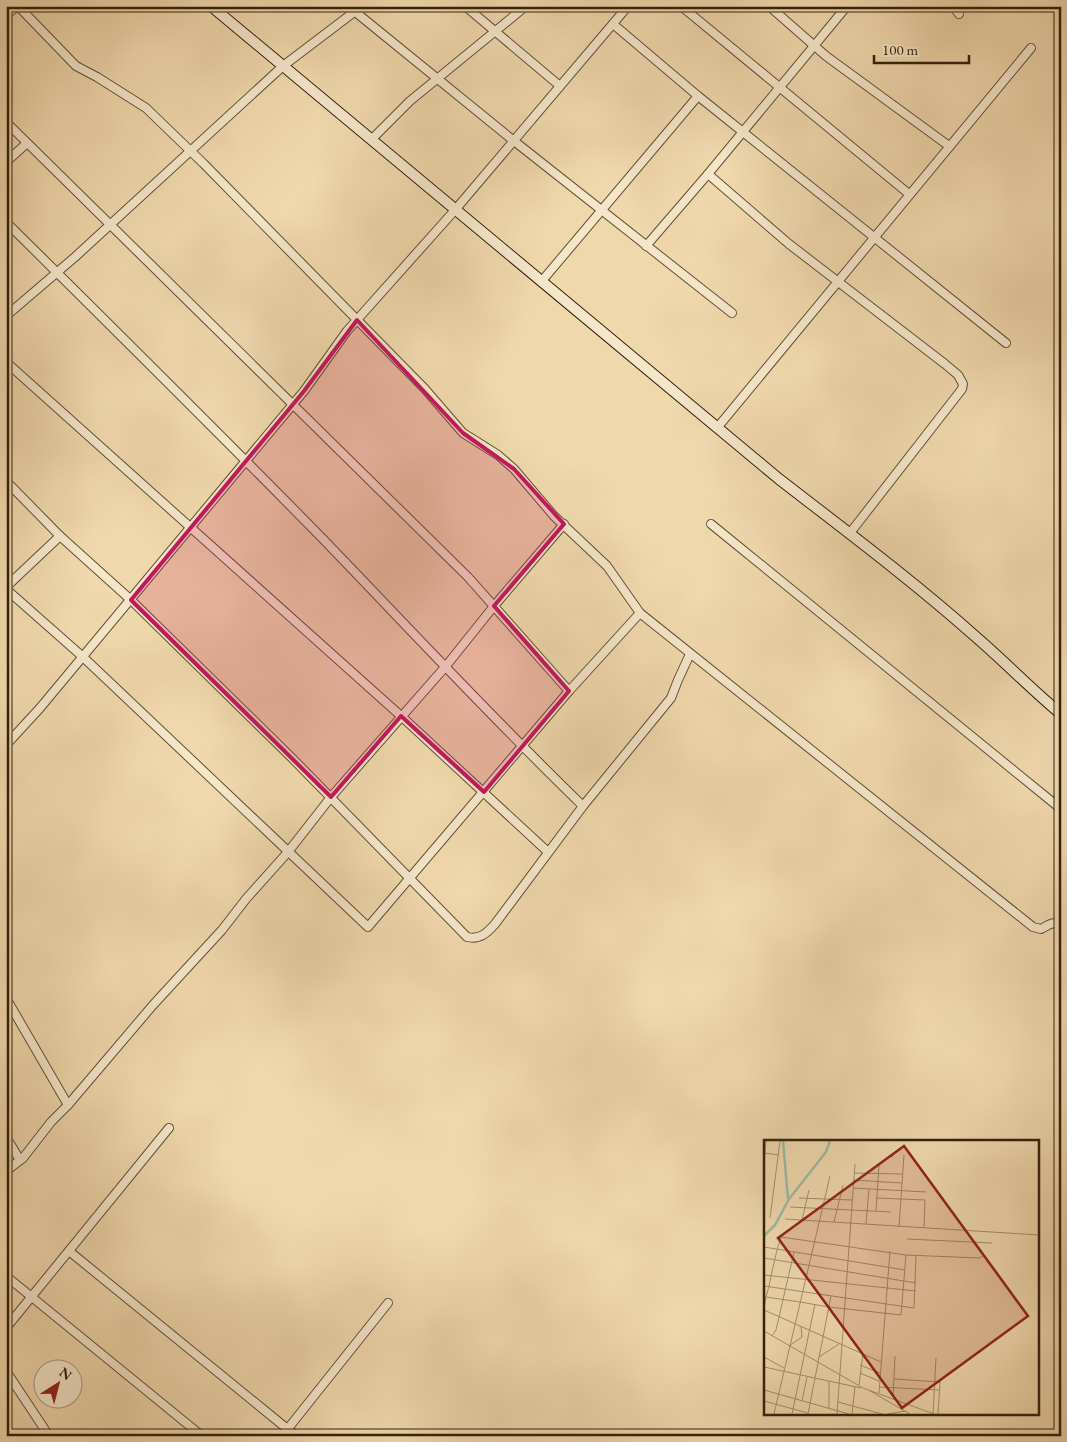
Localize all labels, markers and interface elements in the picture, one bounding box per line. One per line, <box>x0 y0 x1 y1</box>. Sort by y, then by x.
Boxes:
scale bar <box>874 32 970 64</box>
text: 100 m <box>882 40 919 59</box>
inset map <box>764 1140 1040 1414</box>
north arrow <box>32 1360 82 1410</box>
text: N <box>56 1363 76 1384</box>

